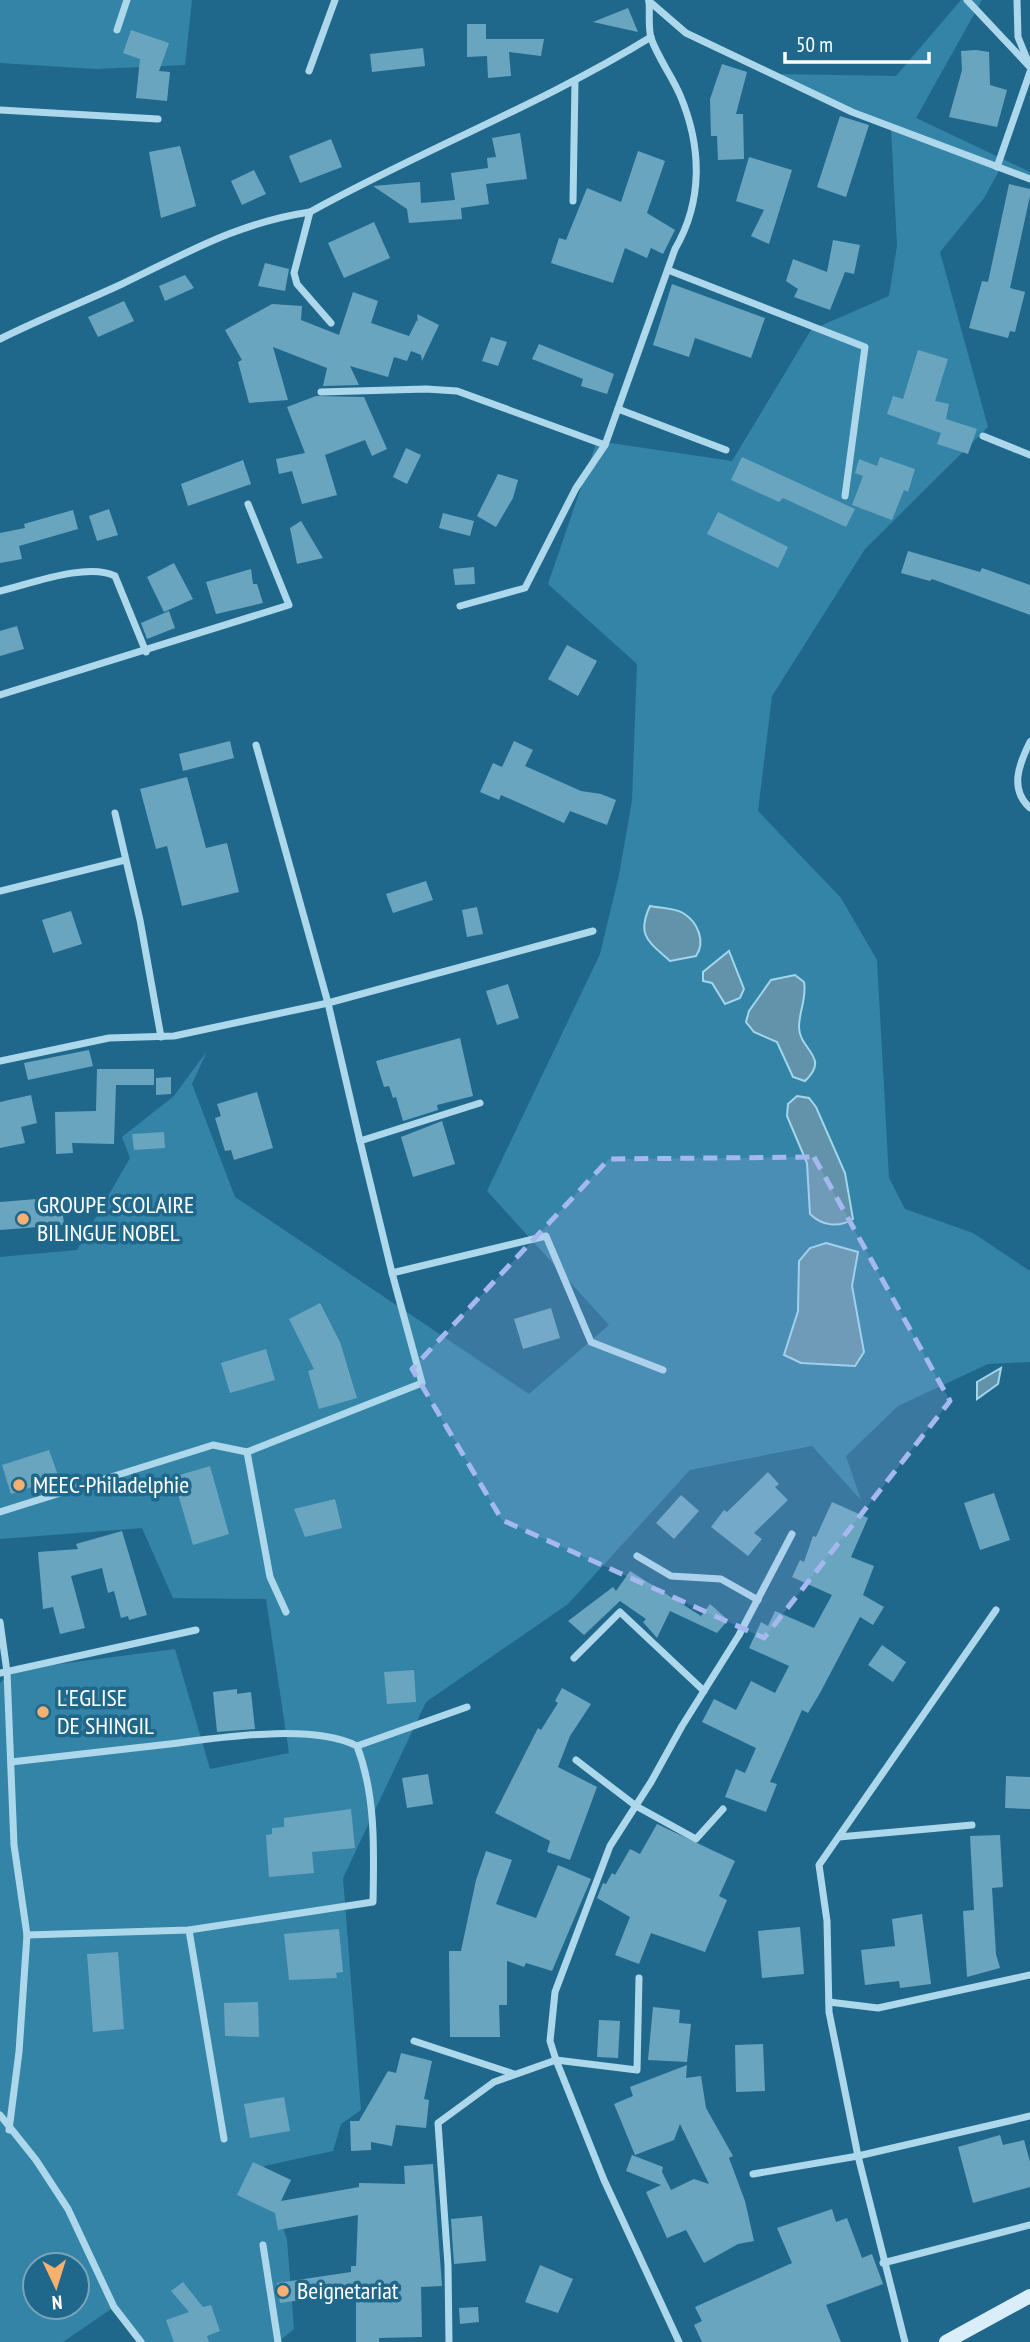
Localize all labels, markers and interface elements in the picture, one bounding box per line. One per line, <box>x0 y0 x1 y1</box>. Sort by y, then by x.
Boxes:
scale bar <box>785 21 928 65</box>
text: 50 m <box>796 31 833 58</box>
place label: GROUPE SCOLAIRE BILINGUE NOBEL <box>37 1189 194 1248</box>
marker: GROUPE SCOLAIRE BILINGUE NOBEL <box>15 1211 31 1227</box>
place label: MEEC-Philadelphie <box>33 1469 189 1500</box>
marker: MEEC-Philadelphie <box>11 1477 27 1493</box>
place label: L'EGLISE DE SHINGIL <box>57 1682 154 1741</box>
marker: L'EGLISE DE SHINGIL <box>35 1704 51 1720</box>
north arrow <box>21 2251 91 2321</box>
place label: Beignetariat <box>297 2275 399 2306</box>
marker: Beignetariat <box>275 2283 291 2299</box>
text: N <box>51 2291 63 2315</box>

